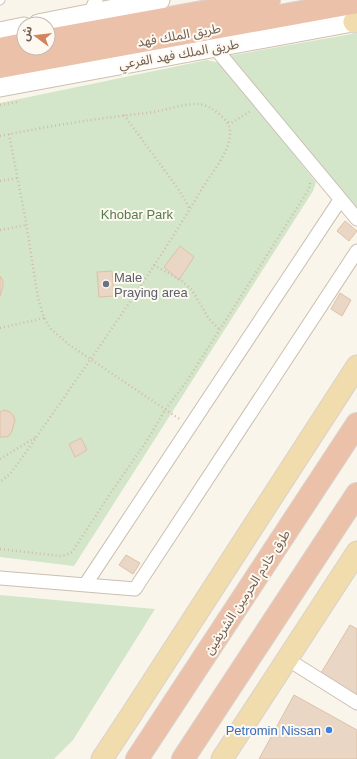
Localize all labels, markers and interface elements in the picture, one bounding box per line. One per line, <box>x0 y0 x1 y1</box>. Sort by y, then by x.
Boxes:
north arrow <box>16 16 56 56</box>
street label: طريق الملك فهد <box>136 20 222 51</box>
text: ش <box>19 25 35 43</box>
street label: طريق الملك فهد الفرعي <box>118 36 241 75</box>
park label: Khobar Park <box>101 207 174 222</box>
place label: Male Praying area <box>114 270 188 300</box>
marker: Male Praying area <box>101 279 111 289</box>
street label: طرق خادم الحرمين الشريفين <box>201 527 295 658</box>
place label: Petromin Nissan <box>226 723 321 738</box>
marker: Petromin Nissan <box>324 725 334 735</box>

